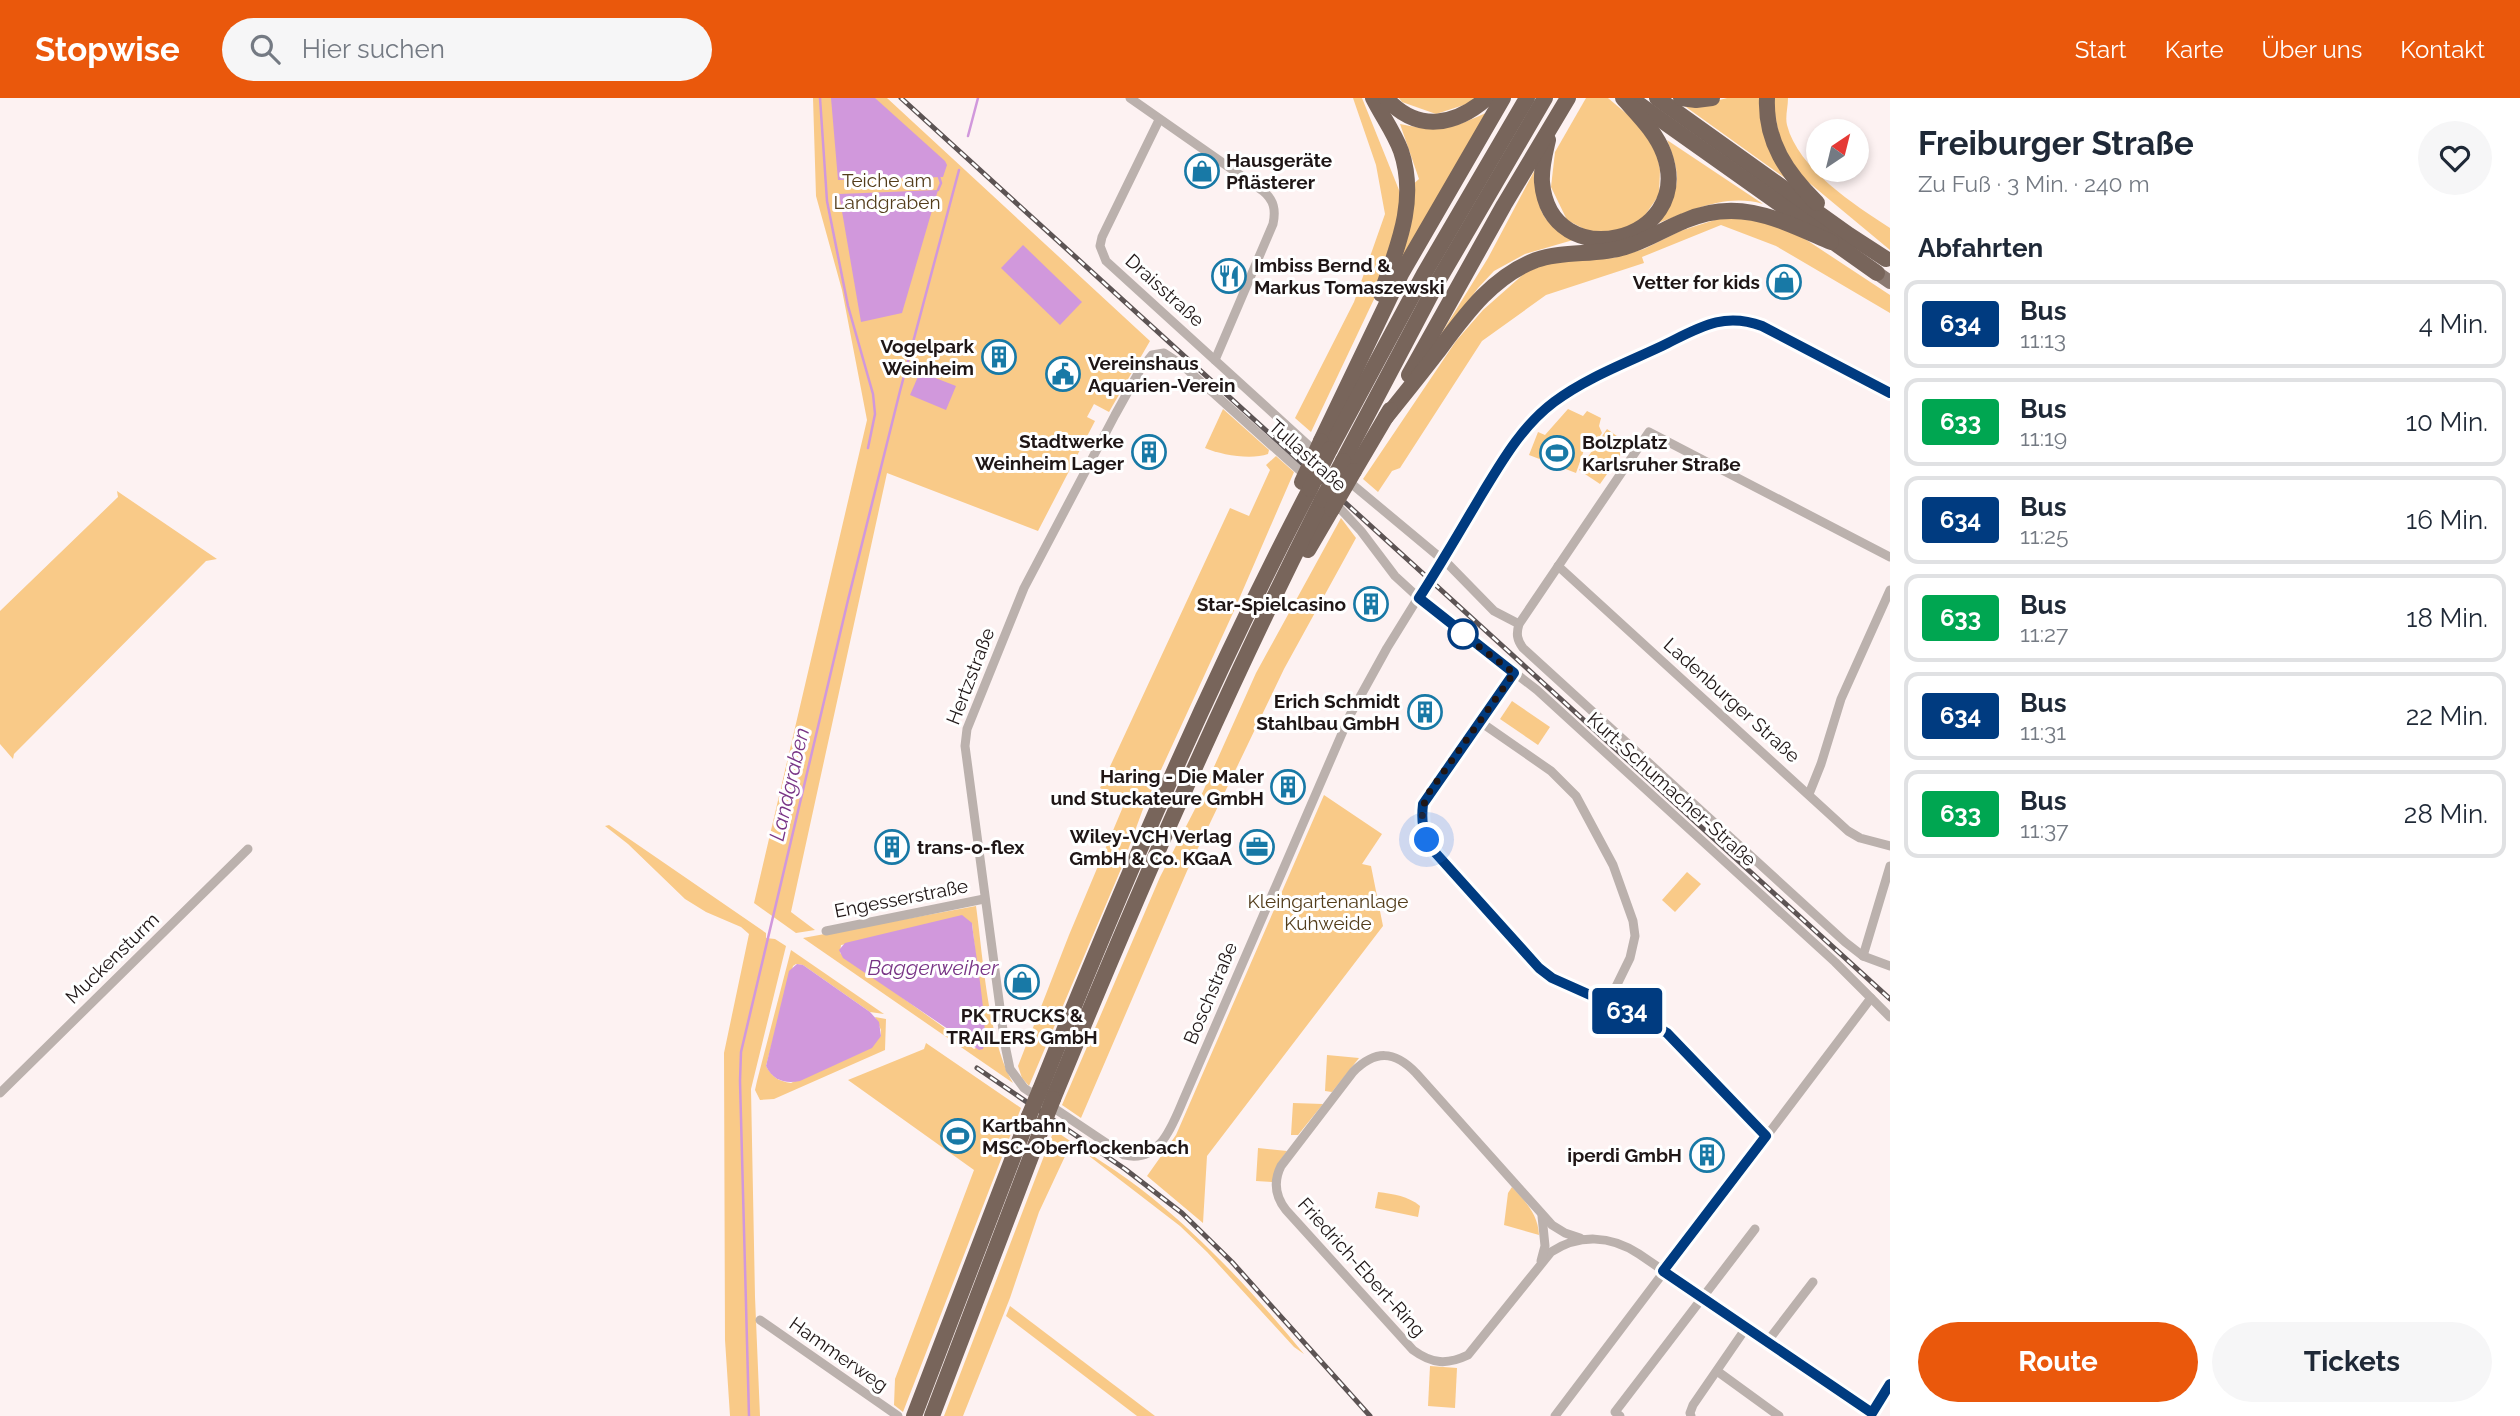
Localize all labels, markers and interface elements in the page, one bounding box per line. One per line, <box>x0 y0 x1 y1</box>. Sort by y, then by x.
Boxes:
search box <box>222 18 712 81</box>
text: Stopwise <box>35 30 180 69</box>
icon: search <box>246 30 284 68</box>
text: Hier suchen <box>302 34 445 64</box>
text: Start <box>2075 35 2127 64</box>
text: Karte <box>2165 35 2224 64</box>
text: Über uns <box>2262 35 2362 64</box>
text: Kontakt <box>2400 35 2485 64</box>
north arrow <box>1806 119 1869 182</box>
map controls <box>1806 119 1869 182</box>
button: heart <box>2418 121 2492 195</box>
text: Freiburger Straße <box>1918 124 2194 163</box>
place label: Hausgeräte Pflästerer <box>1226 149 1332 193</box>
shop icon: Hausgeräte Pflästerer <box>1183 152 1221 190</box>
park label: Teiche am Landgraben <box>833 169 941 213</box>
text: Zu Fuß · 3 Min. · 240 m <box>1918 170 2150 197</box>
text: Abfahrten <box>1918 233 2043 263</box>
street label: Draisstraße <box>1121 249 1209 331</box>
place label: Imbiss Bernd & Markus Tomaszewski <box>1254 254 1445 298</box>
restaurant icon: Imbiss Bernd & Markus Tomaszewski <box>1210 257 1248 295</box>
shop icon: Vetter for kids <box>1765 263 1803 301</box>
place label: Vetter for kids <box>1633 271 1760 293</box>
text: Bus <box>2020 296 2067 326</box>
text: 634 <box>1940 309 1981 338</box>
text: 4 Min. <box>2419 309 2488 339</box>
text: 11:13 <box>2020 326 2066 353</box>
place label: Vogelpark Weinheim <box>881 335 974 379</box>
building icon: Vogelpark Weinheim <box>980 338 1018 376</box>
place label: Vereinshaus Aquarien-Verein <box>1088 352 1235 396</box>
public building icon: Vereinshaus Aquarien-Verein <box>1044 355 1082 393</box>
text: Bus <box>2020 394 2067 424</box>
text: 633 <box>1940 407 1981 436</box>
text: 10 Min. <box>2406 407 2488 437</box>
street label: Tullastraße <box>1265 415 1351 495</box>
text: 11:19 <box>2020 424 2067 451</box>
place label: Stadtwerke Weinheim Lager <box>975 430 1125 474</box>
place label: Bolzplatz Karlsruher Straße <box>1582 431 1741 475</box>
building icon: Stadtwerke Weinheim Lager <box>1130 433 1168 471</box>
sports icon: Bolzplatz Karlsruher Straße <box>1538 434 1576 472</box>
text: Bus <box>2020 492 2067 522</box>
text: 634 <box>1940 505 1981 534</box>
text: 16 Min. <box>2406 505 2488 535</box>
text: 11:25 <box>2020 522 2069 549</box>
building icon: Star-Spielcasino <box>1352 585 1390 623</box>
text: Bus <box>2020 590 2067 620</box>
place label: Star-Spielcasino <box>1197 593 1346 615</box>
text: 633 <box>1940 603 1981 632</box>
text: 18 Min. <box>2406 603 2488 633</box>
unlabelled marker <box>1448 619 1478 649</box>
text: 11:27 <box>2020 620 2068 647</box>
street label: Hertzstraße <box>942 625 998 727</box>
street label: Ladenburger Straße <box>1660 633 1804 767</box>
text: Bus <box>2020 688 2067 718</box>
place label: Erich Schmidt Stahlbau GmbH <box>1256 690 1401 734</box>
building icon: Erich Schmidt Stahlbau GmbH <box>1406 693 1444 731</box>
text: 634 <box>1940 701 1981 730</box>
text: 22 Min. <box>2406 701 2488 731</box>
street label: Kurt-Schumacher-Straße <box>1583 707 1761 871</box>
text: 11:31 <box>2020 718 2066 745</box>
water label: Landgraben <box>764 725 814 843</box>
place label: Haring - Die Maler und Stuckateure GmbH <box>1051 765 1265 809</box>
building icon: Haring - Die Maler und Stuckateure GmbH <box>1269 768 1307 806</box>
text: Bus <box>2020 786 2067 816</box>
text: 633 <box>1940 799 1981 828</box>
text: 28 Min. <box>2404 799 2488 829</box>
text: 11:37 <box>2020 816 2068 843</box>
your location <box>1409 822 1444 857</box>
place label: Wiley-VCH Verlag GmbH & Co. KGaA <box>1069 825 1232 869</box>
building icon: trans-o-flex <box>873 828 911 866</box>
office icon: Wiley-VCH Verlag GmbH & Co. KGaA <box>1238 828 1276 866</box>
place label: trans-o-flex <box>917 836 1025 858</box>
street label: Engesserstraße <box>832 874 970 922</box>
park label: Kleingartenanlage Kuhweide <box>1248 890 1408 934</box>
street label: Muckensturm <box>61 908 163 1008</box>
street label: Boschstraße <box>1179 939 1241 1047</box>
water label: Baggerweiher <box>868 955 999 980</box>
shop icon: PK TRUCKS & TRAILERS GmbH <box>1003 963 1041 1001</box>
line badge: 634 <box>1587 988 1667 1034</box>
text: 634 <box>1606 996 1648 1025</box>
place label: PK TRUCKS & TRAILERS GmbH <box>946 1004 1098 1048</box>
place label: Kartbahn MSC-Oberflockenbach <box>982 1114 1189 1158</box>
sports icon: Kartbahn MSC-Oberflockenbach <box>939 1117 977 1155</box>
building icon: iperdi GmbH <box>1688 1136 1726 1174</box>
place label: iperdi GmbH <box>1567 1144 1682 1166</box>
street label: Friedrich-Ebert-Ring <box>1294 1193 1430 1341</box>
street label: Hammerweg <box>786 1312 892 1396</box>
button: Route <box>1918 1322 2198 1402</box>
button: Tickets <box>2212 1322 2492 1402</box>

